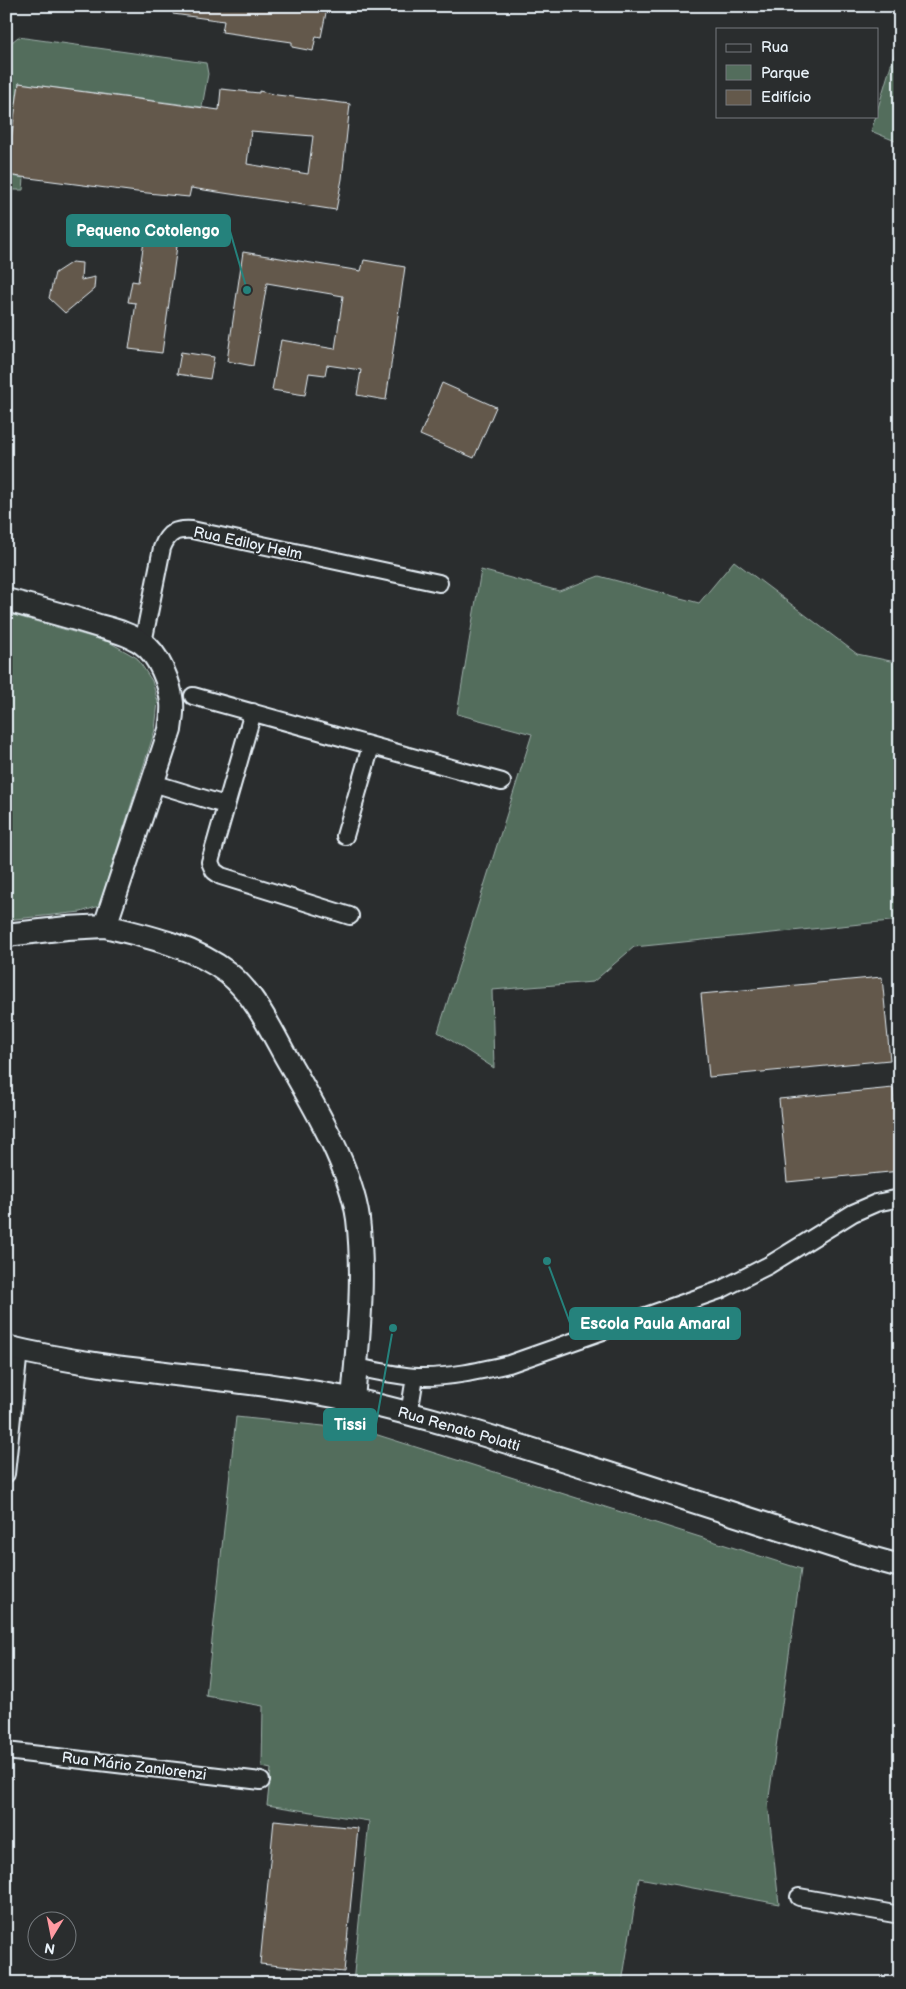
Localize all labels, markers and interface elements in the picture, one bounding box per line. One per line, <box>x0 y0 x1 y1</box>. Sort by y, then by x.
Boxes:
legend <box>716 28 878 118</box>
text: Rua <box>761 38 789 57</box>
text: Parque <box>761 64 810 83</box>
text: Edifício <box>761 88 811 107</box>
callout: Pequeno Cotolengo <box>67 215 230 246</box>
text: Pequeno Cotolengo <box>76 222 220 241</box>
street label: Rua Ediloy Helm <box>192 523 304 564</box>
callout: Escola Paula Amaral <box>570 1308 740 1339</box>
text: Escola Paula Amaral <box>580 1315 730 1334</box>
street label: Rua Renato Polatti <box>395 1403 522 1456</box>
callout: Tissi <box>324 1409 376 1440</box>
text: Tissi <box>334 1416 366 1435</box>
street label: Rua Mário Zanlorenzi <box>61 1748 207 1785</box>
north arrow <box>28 1912 78 1962</box>
text: N <box>43 1939 56 1958</box>

